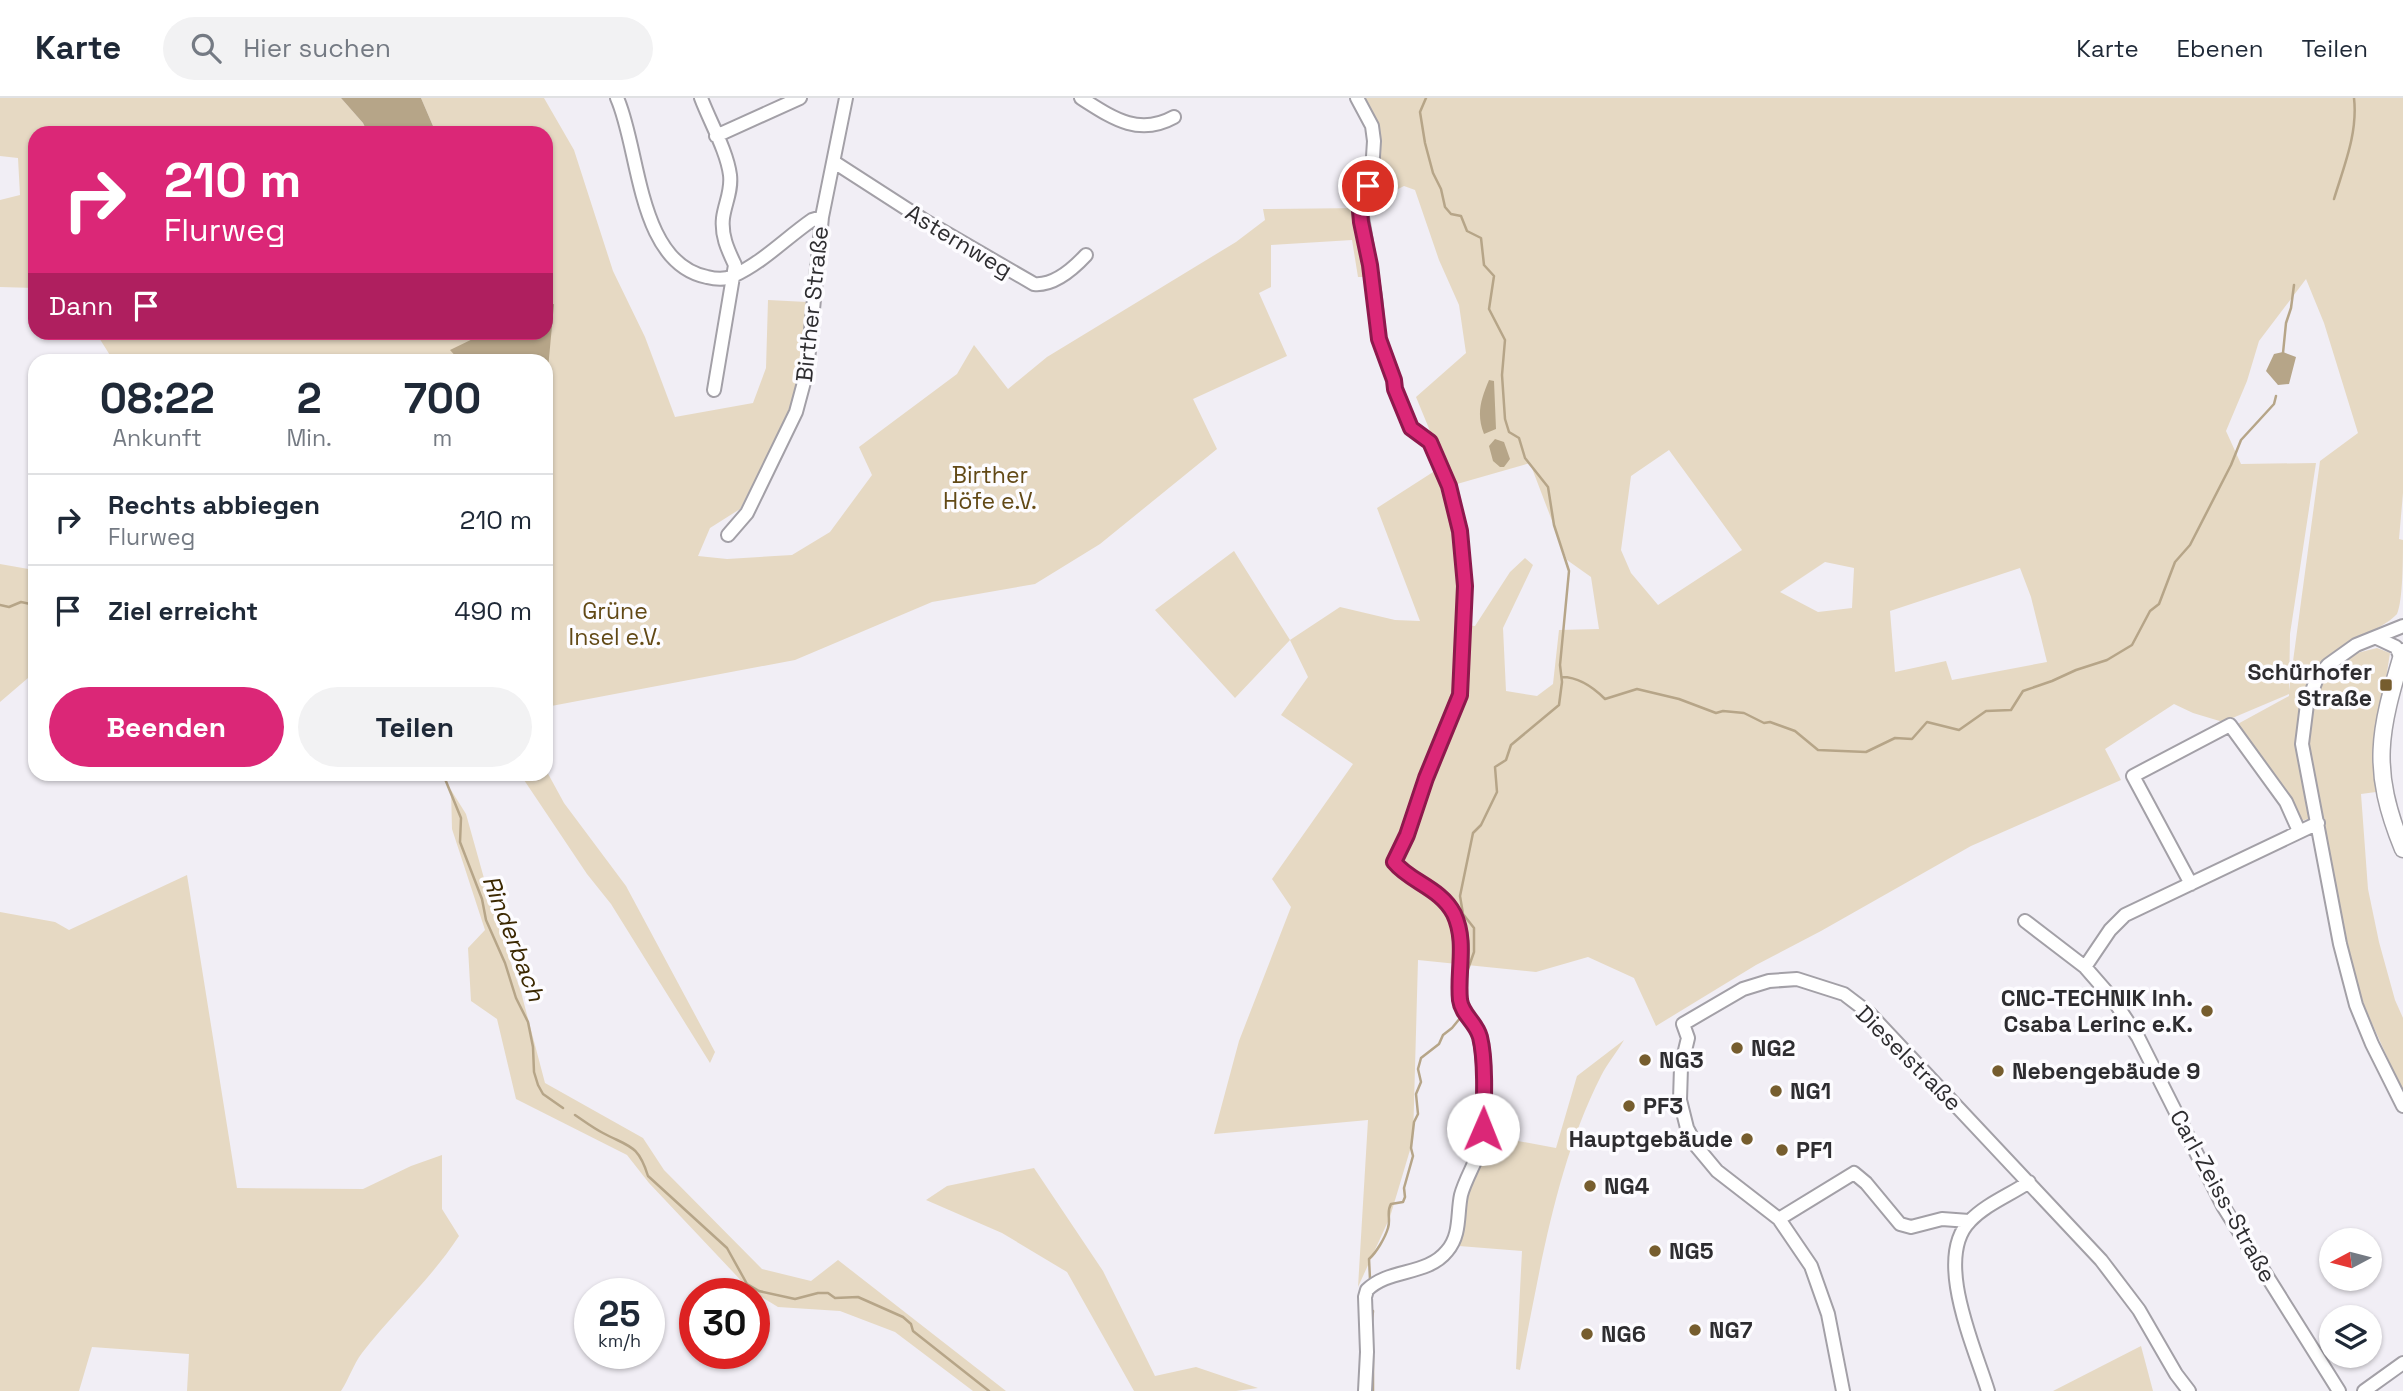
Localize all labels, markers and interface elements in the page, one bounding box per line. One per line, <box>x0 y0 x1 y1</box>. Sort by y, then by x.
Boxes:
search box <box>163 17 653 80</box>
text: Karte <box>35 27 121 69</box>
icon: search <box>187 29 225 67</box>
text: Hier suchen <box>243 31 391 65</box>
text: Karte <box>2076 33 2139 64</box>
text: Ebenen <box>2177 33 2263 64</box>
text: Teilen <box>2301 33 2368 64</box>
text: 210 m <box>164 149 301 211</box>
icon: right <box>49 154 140 245</box>
pin <box>1338 156 1398 216</box>
icon: arrive <box>1349 167 1387 205</box>
street label: Asternweg <box>900 197 1018 285</box>
text: Flurweg <box>164 210 286 250</box>
street label: Birther Straße <box>789 225 835 383</box>
icon: arrive <box>127 287 165 325</box>
text: Dann <box>49 289 113 323</box>
text: 08:22 <box>100 372 215 425</box>
text: 2 <box>297 372 322 425</box>
text: 700 <box>404 372 481 425</box>
text: Ankunft <box>113 423 202 453</box>
text: Min. <box>286 423 332 453</box>
text: m <box>433 423 452 453</box>
park label: Birther Höfe e.V. <box>943 460 1037 516</box>
text: Rechts abbiegen <box>108 488 320 522</box>
icon: right <box>49 501 87 539</box>
text: 210 m <box>460 503 532 537</box>
text: Flurweg <box>108 522 195 552</box>
icon: arrive <box>49 592 87 630</box>
text: Ziel erreicht <box>108 594 258 628</box>
text: 490 m <box>454 594 532 628</box>
park label: Grüne Insel e.V. <box>569 596 661 652</box>
place label: Schürhofer Straße <box>2247 657 2372 713</box>
marker: Schürhofer Straße <box>2378 677 2394 693</box>
button: Beenden <box>49 687 284 767</box>
button: Teilen <box>298 687 532 767</box>
water label: Rinderbach <box>476 871 553 1007</box>
place label: CNC-TECHNIK Inh. Csaba Lerinc e.K. <box>2001 983 2193 1039</box>
street label: Dieselstraße <box>1850 999 1968 1117</box>
marker: CNC-TECHNIK Inh. Csaba Lerinc e.K. <box>2199 1003 2215 1019</box>
place label: NG2 <box>1751 1033 1795 1063</box>
marker: NG2 <box>1729 1040 1745 1056</box>
place label: NG3 <box>1659 1045 1704 1075</box>
marker: NG3 <box>1637 1052 1653 1068</box>
place label: Nebengebäude 9 <box>2012 1056 2201 1086</box>
marker: Nebengebäude 9 <box>1990 1063 2006 1079</box>
place label: NG1 <box>1790 1076 1831 1106</box>
marker: NG1 <box>1768 1083 1784 1099</box>
place label: PF3 <box>1643 1091 1683 1121</box>
position arrow <box>1446 1092 1520 1166</box>
marker: PF3 <box>1621 1098 1637 1114</box>
street label: Carl-Zeiss-Straße <box>2163 1104 2283 1288</box>
place label: Hauptgebäude <box>1569 1124 1733 1154</box>
marker: Hauptgebäude <box>1739 1131 1755 1147</box>
place label: PF1 <box>1796 1135 1833 1165</box>
marker: PF1 <box>1774 1142 1790 1158</box>
place label: NG4 <box>1604 1171 1650 1201</box>
marker: NG4 <box>1582 1178 1598 1194</box>
north arrow <box>2319 1228 2382 1292</box>
map controls <box>2319 1228 2382 1368</box>
place label: NG5 <box>1669 1236 1714 1266</box>
marker: NG5 <box>1647 1243 1663 1259</box>
speed limit sign: 30 <box>679 1278 770 1369</box>
text: 25 <box>599 1292 640 1336</box>
button: layers <box>2319 1305 2382 1368</box>
place label: NG7 <box>1709 1315 1753 1345</box>
place label: NG6 <box>1601 1319 1646 1349</box>
marker: NG7 <box>1687 1322 1703 1338</box>
marker: NG6 <box>1579 1326 1595 1342</box>
text: km/h <box>598 1329 641 1352</box>

